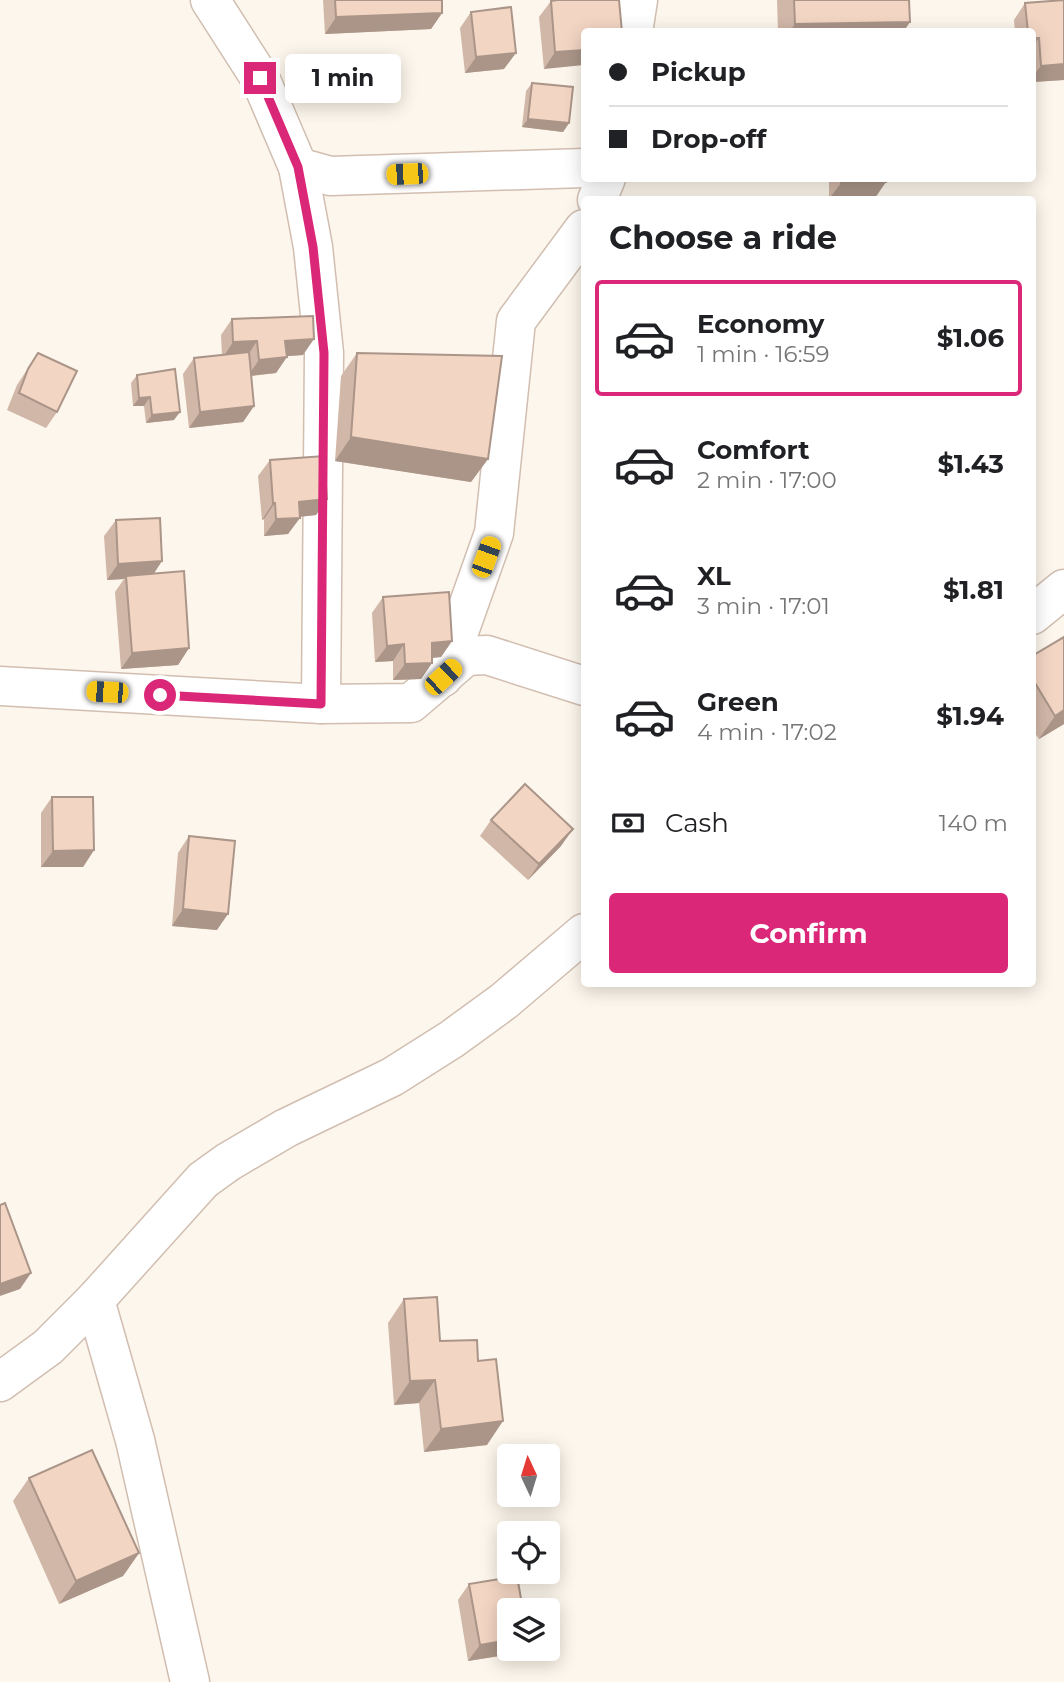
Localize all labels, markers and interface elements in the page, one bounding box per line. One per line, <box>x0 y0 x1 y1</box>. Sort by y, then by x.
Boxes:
callout: 1 min <box>284 54 400 102</box>
text: Pickup <box>651 56 746 88</box>
route end <box>244 62 276 94</box>
text: 1 min <box>312 64 374 92</box>
text: Drop-off <box>651 123 766 155</box>
car <box>386 163 429 185</box>
text: Choose a ride <box>609 218 837 257</box>
icon: car <box>613 307 676 370</box>
text: Economy <box>697 308 824 340</box>
text: $1.06 <box>937 322 1004 354</box>
text: 1 min · 16:59 <box>697 340 830 368</box>
icon: car <box>613 433 676 496</box>
text: Comfort <box>697 434 809 466</box>
text: $1.43 <box>938 448 1004 480</box>
text: 2 min · 17:00 <box>697 466 837 494</box>
car <box>469 534 504 580</box>
icon: car <box>613 559 676 622</box>
text: XL <box>697 560 731 592</box>
text: $1.81 <box>943 574 1004 606</box>
text: 3 min · 17:01 <box>697 592 830 620</box>
car <box>421 655 466 699</box>
route start <box>144 679 176 711</box>
car <box>86 680 129 704</box>
icon: car <box>613 685 676 748</box>
text: Green <box>697 686 779 718</box>
text: $1.94 <box>936 700 1004 732</box>
text: 4 min · 17:02 <box>697 718 837 746</box>
icon: cash <box>609 804 647 842</box>
text: Cash <box>665 807 729 839</box>
text: 140 m <box>939 809 1008 837</box>
button: Confirm <box>609 893 1008 973</box>
north arrow <box>497 1444 560 1507</box>
map controls <box>497 1444 560 1661</box>
button: locate <box>497 1521 560 1584</box>
button: layers <box>497 1598 560 1661</box>

